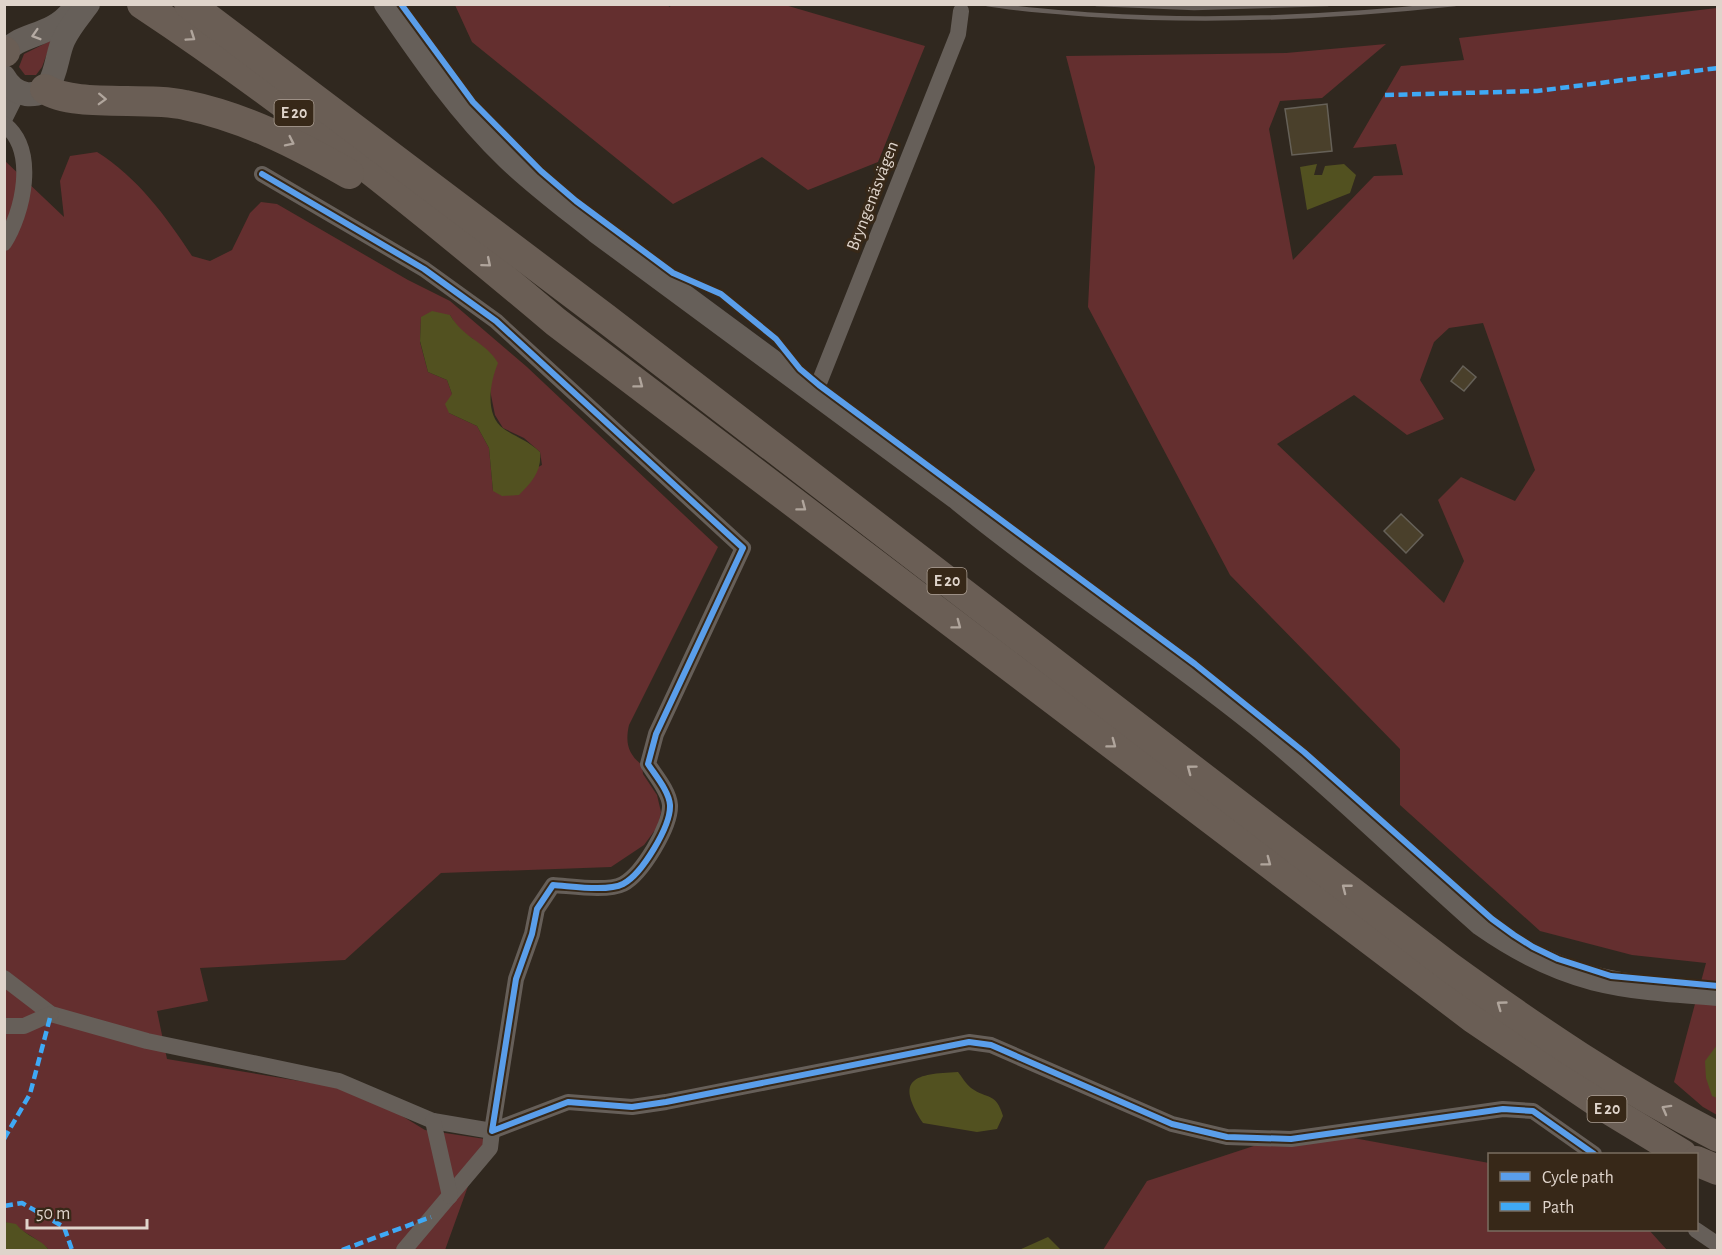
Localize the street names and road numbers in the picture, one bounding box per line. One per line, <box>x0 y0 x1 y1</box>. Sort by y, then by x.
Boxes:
road number: E 20 <box>274 100 314 126</box>
street label: Bryngenäsvägen <box>844 139 902 253</box>
road number: E 20 <box>928 568 966 594</box>
road number: E 20 <box>1588 1096 1626 1122</box>

